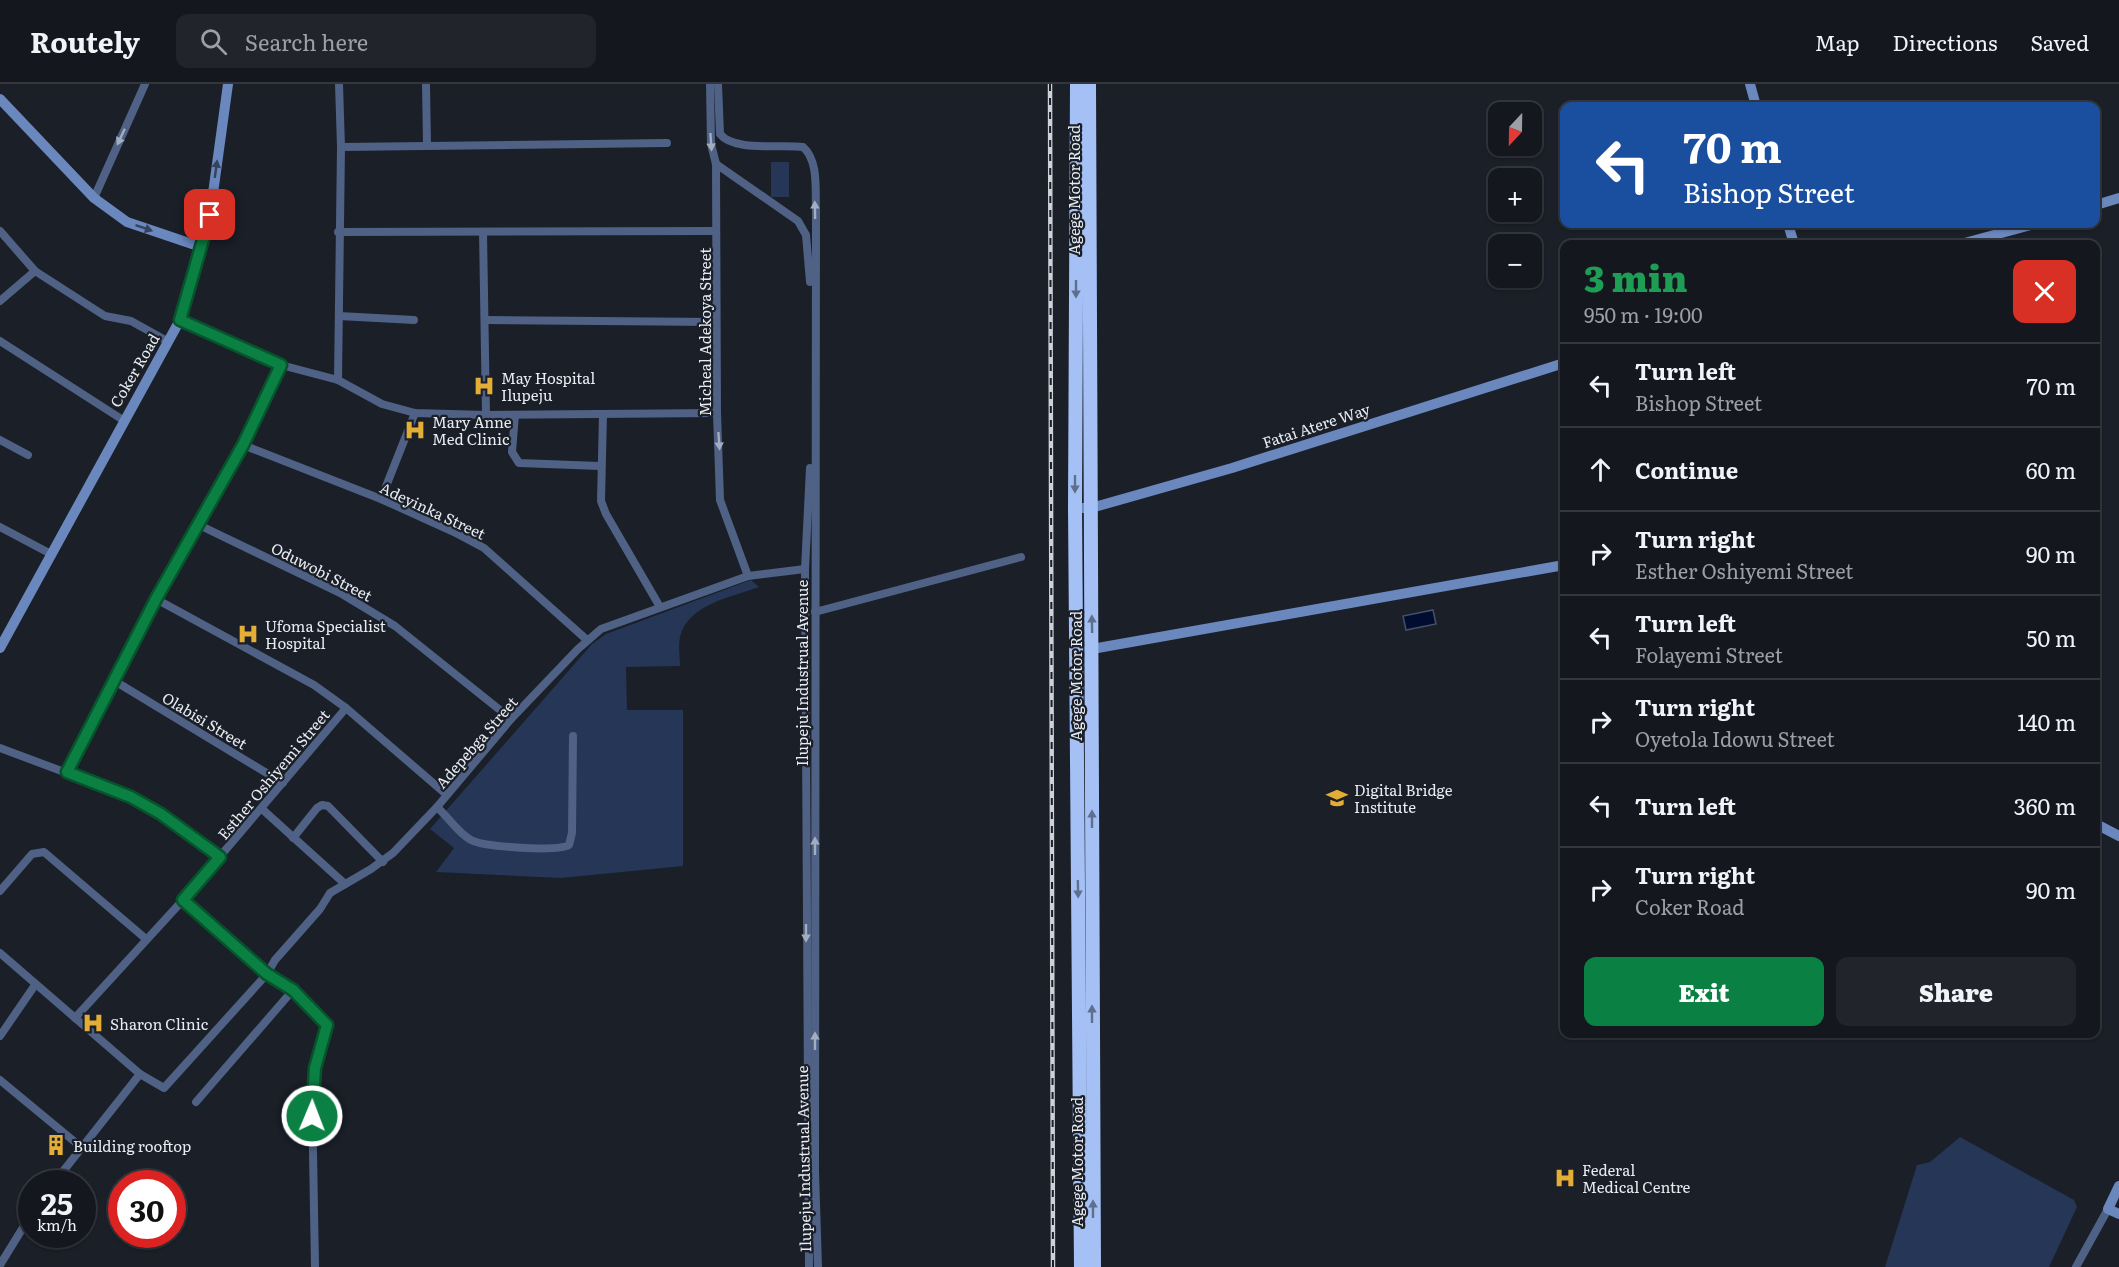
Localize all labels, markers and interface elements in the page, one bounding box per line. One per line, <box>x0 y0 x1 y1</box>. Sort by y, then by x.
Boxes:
search box <box>176 14 596 68</box>
text: Routely <box>30 20 140 62</box>
icon: search <box>197 25 230 58</box>
text: Search here <box>245 25 368 58</box>
text: Map <box>1815 26 1860 57</box>
text: Directions <box>1893 26 1998 57</box>
text: Saved <box>2031 26 2089 57</box>
north arrow <box>1488 102 1542 156</box>
map controls <box>1488 102 1542 288</box>
text: 70 m <box>1683 114 1782 176</box>
street label: Agege Motor Road <box>1062 125 1085 255</box>
icon: left <box>1584 126 1662 204</box>
one-way arrow <box>117 129 126 146</box>
one-way arrow <box>706 133 716 152</box>
one-way arrow <box>211 160 220 179</box>
button: + <box>1488 168 1542 222</box>
text: Bishop Street <box>1683 171 1855 211</box>
pin <box>184 189 235 240</box>
icon: arrive <box>193 198 226 231</box>
one-way arrow <box>810 200 820 219</box>
one-way arrow <box>135 224 153 233</box>
button: − <box>1488 234 1542 288</box>
street label: Micheal Adekoya Street <box>693 248 716 416</box>
text: 3 min <box>1584 250 1688 303</box>
button: close <box>2013 260 2076 323</box>
one-way arrow <box>1071 280 1081 299</box>
text: 950 m · 19:00 <box>1584 299 1703 329</box>
street label: Coker Road <box>104 329 164 411</box>
text: Turn left <box>1635 354 1736 387</box>
place label: May Hospital Ilupeju <box>501 366 595 406</box>
icon: left <box>1584 369 1617 402</box>
text: 70 m <box>2026 369 2076 402</box>
hospital icon: May Hospital Ilupeju <box>472 374 496 398</box>
text: Bishop Street <box>1635 387 1762 417</box>
street label: Fatai Atere Way <box>1259 397 1373 453</box>
place label: Mary Anne Med Clinic <box>432 410 512 450</box>
hospital icon: Mary Anne Med Clinic <box>403 418 427 442</box>
one-way arrow <box>714 432 724 451</box>
icon: ahead <box>1584 453 1617 486</box>
text: Continue <box>1635 453 1738 486</box>
text: 60 m <box>2026 453 2076 486</box>
street label: Adeyinka Street <box>376 475 490 545</box>
one-way arrow <box>1070 475 1080 494</box>
text: Turn right <box>1635 522 1755 555</box>
street label: Oduwobi Street <box>268 536 376 606</box>
icon: right <box>1584 537 1617 570</box>
text: 90 m <box>2026 537 2076 570</box>
text: Esther Oshiyemi Street <box>1635 555 1853 585</box>
street label: Ilupeju Industrual Avenue <box>790 579 813 766</box>
text: Turn left <box>1635 606 1736 639</box>
street label: Agege Motor Road <box>1064 611 1087 741</box>
place label: Ufoma Specialist Hospital <box>265 614 386 654</box>
one-way arrow <box>1087 614 1097 633</box>
icon: left <box>1584 621 1617 654</box>
text: 50 m <box>2026 621 2076 654</box>
hospital icon: Ufoma Specialist Hospital <box>236 622 260 646</box>
text: Folayemi Street <box>1635 639 1783 669</box>
street label: Olabisi Street <box>158 685 252 755</box>
text: Turn right <box>1635 690 1755 723</box>
street label: Adepebga Street <box>429 691 523 793</box>
street label: Esther Oshiyemi Street <box>212 704 334 844</box>
icon: right <box>1584 705 1617 738</box>
text: 140 m <box>2017 705 2076 738</box>
text: Oyetola Idowu Street <box>1635 723 1835 753</box>
place label: Digital Bridge Institute <box>1354 778 1453 818</box>
school or university icon: Digital Bridge Institute <box>1325 786 1349 810</box>
icon: left <box>1584 789 1617 822</box>
text: Turn left <box>1635 789 1736 822</box>
text: 360 m <box>2014 789 2076 822</box>
one-way arrow <box>1087 809 1097 828</box>
one-way arrow <box>810 836 820 855</box>
text: Turn right <box>1635 858 1755 891</box>
icon: right <box>1584 873 1617 906</box>
text: 90 m <box>2026 873 2076 906</box>
one-way arrow <box>1073 880 1083 899</box>
text: Coker Road <box>1635 891 1745 921</box>
one-way arrow <box>801 924 811 943</box>
button: Exit <box>1584 957 1824 1026</box>
button: Share <box>1836 957 2076 1026</box>
one-way arrow <box>1087 1004 1097 1023</box>
hospital icon: Sharon Clinic <box>81 1011 105 1035</box>
place label: Sharon Clinic <box>110 1012 209 1035</box>
one-way arrow <box>810 1031 820 1050</box>
street label: Ilupeju Industrual Avenue <box>790 1065 816 1253</box>
position arrow <box>280 1084 344 1148</box>
street label: Agege Motor Road <box>1065 1097 1088 1227</box>
building icon: Building rooftop <box>44 1133 68 1157</box>
place label: Building rooftop <box>73 1134 191 1157</box>
place label: Federal Medical Centre <box>1582 1158 1691 1198</box>
hospital icon: Federal Medical Centre <box>1553 1166 1577 1190</box>
speed limit sign: 30 <box>108 1170 186 1248</box>
text: 25 <box>41 1180 73 1224</box>
one-way arrow <box>1088 1199 1098 1218</box>
text: km/h <box>37 1213 77 1236</box>

